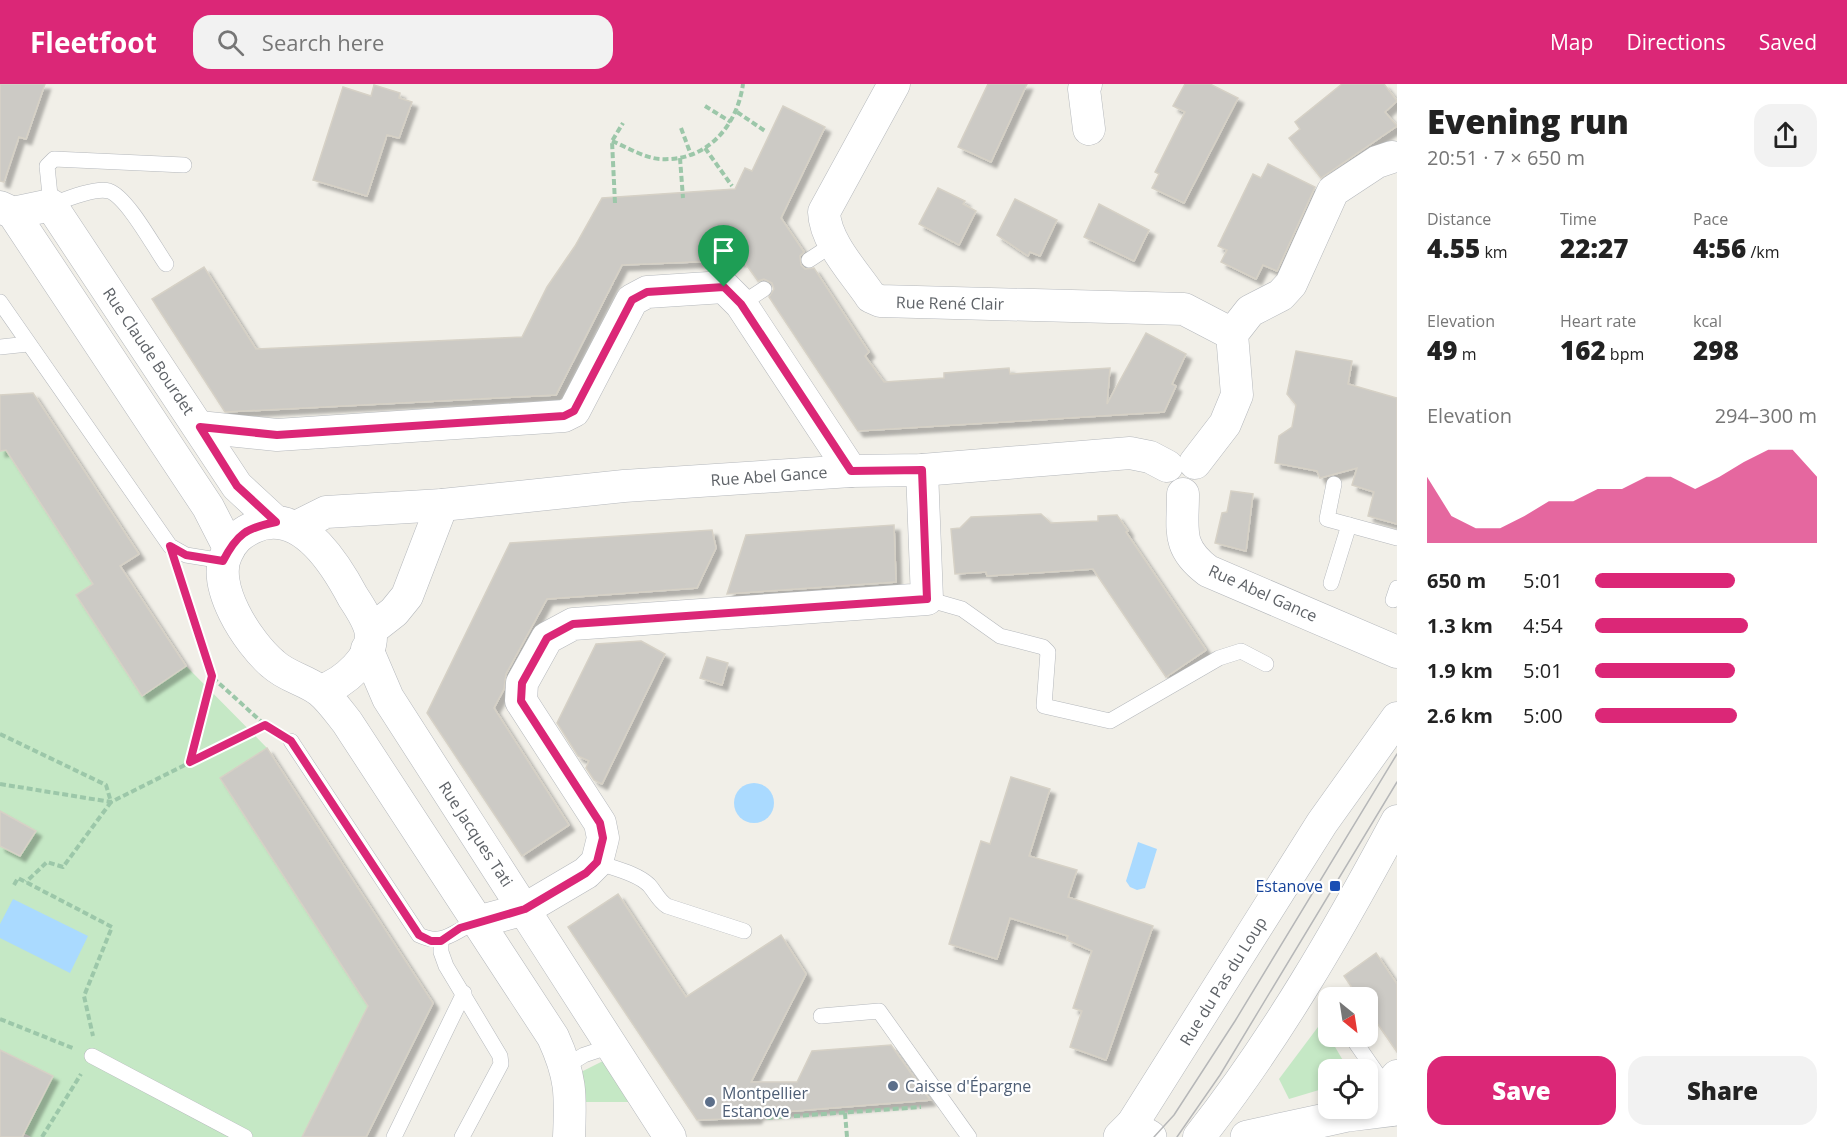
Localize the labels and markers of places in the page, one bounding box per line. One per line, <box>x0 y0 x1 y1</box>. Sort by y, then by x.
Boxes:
pin <box>698 225 749 287</box>
place label: Estanove <box>1255 875 1323 897</box>
marker: Estanove <box>1328 879 1342 893</box>
place label: Caisse d'Épargne <box>905 1075 1031 1097</box>
marker: Caisse d'Épargne <box>886 1079 900 1093</box>
place label: Montpellier Estanove <box>722 1082 808 1122</box>
marker: Montpellier Estanove <box>703 1095 717 1109</box>

